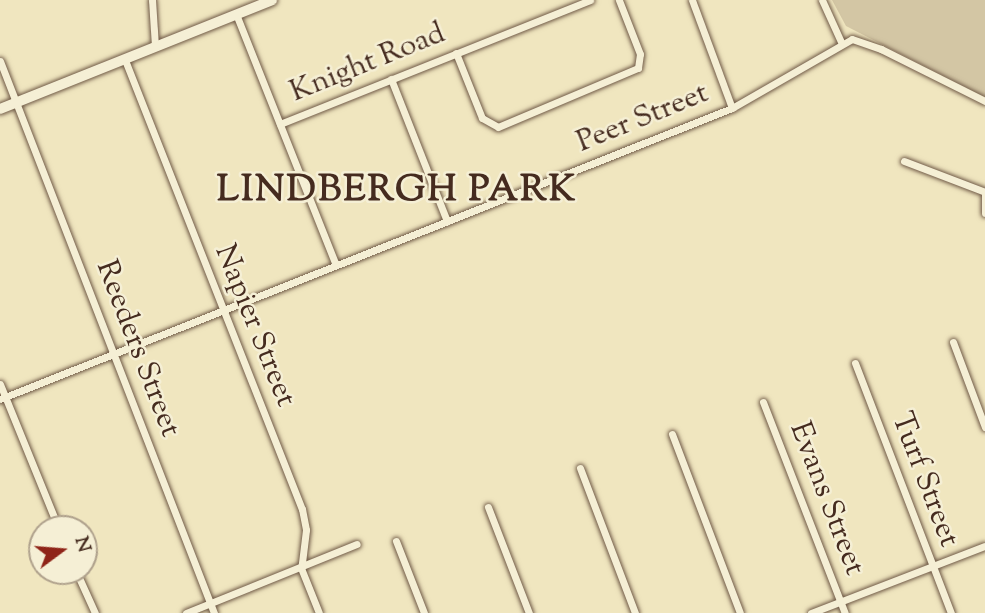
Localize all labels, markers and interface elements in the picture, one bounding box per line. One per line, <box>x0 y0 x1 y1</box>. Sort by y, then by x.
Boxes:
street label: Knight Road <box>285 17 451 111</box>
street label: Peer Street <box>572 76 714 162</box>
district label: LINDBERGH PARK <box>218 169 576 213</box>
street label: Napier Street <box>205 240 303 412</box>
street label: Reeders Street <box>87 256 187 442</box>
street label: Turf Street <box>882 408 966 552</box>
street label: Evans Street <box>780 417 872 581</box>
north arrow <box>28 515 98 585</box>
text: N <box>67 534 97 556</box>

